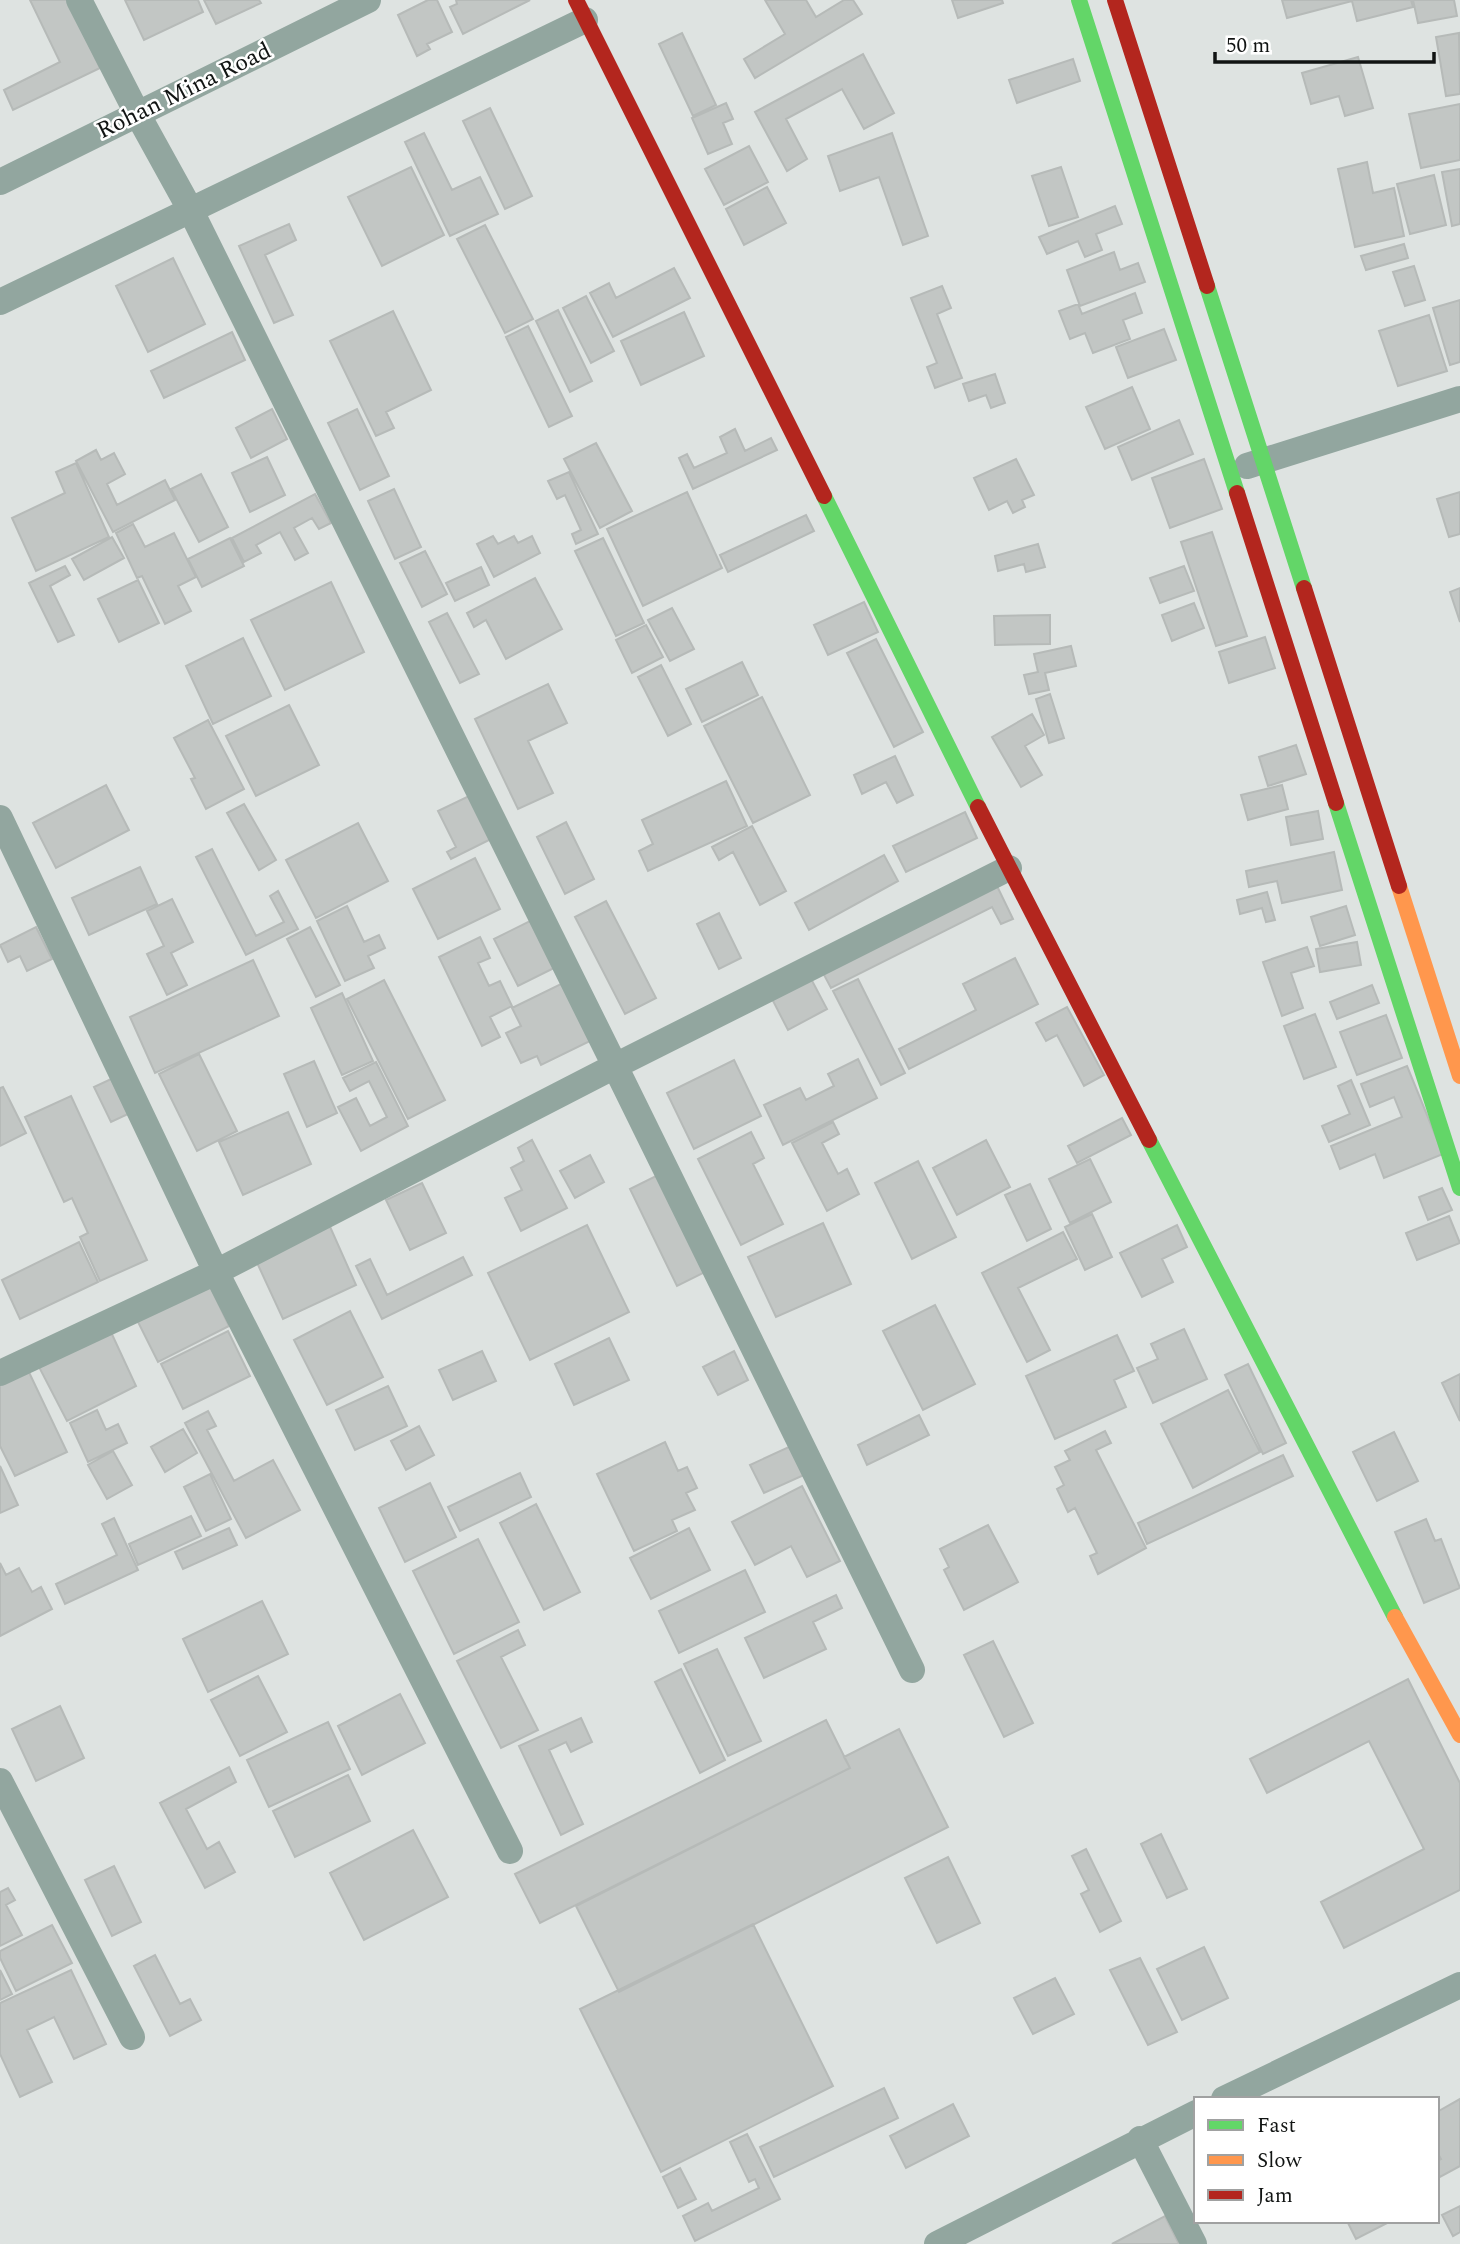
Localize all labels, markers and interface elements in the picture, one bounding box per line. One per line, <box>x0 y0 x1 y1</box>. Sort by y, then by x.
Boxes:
scale bar <box>1215 21 1434 65</box>
text: 50 m <box>1226 30 1270 62</box>
street label: Rohan Mina Road <box>90 33 278 149</box>
legend <box>1194 2097 1439 2223</box>
text: Fast <box>1257 2110 1296 2142</box>
text: Slow <box>1257 2145 1303 2177</box>
text: Jam <box>1257 2180 1293 2212</box>

